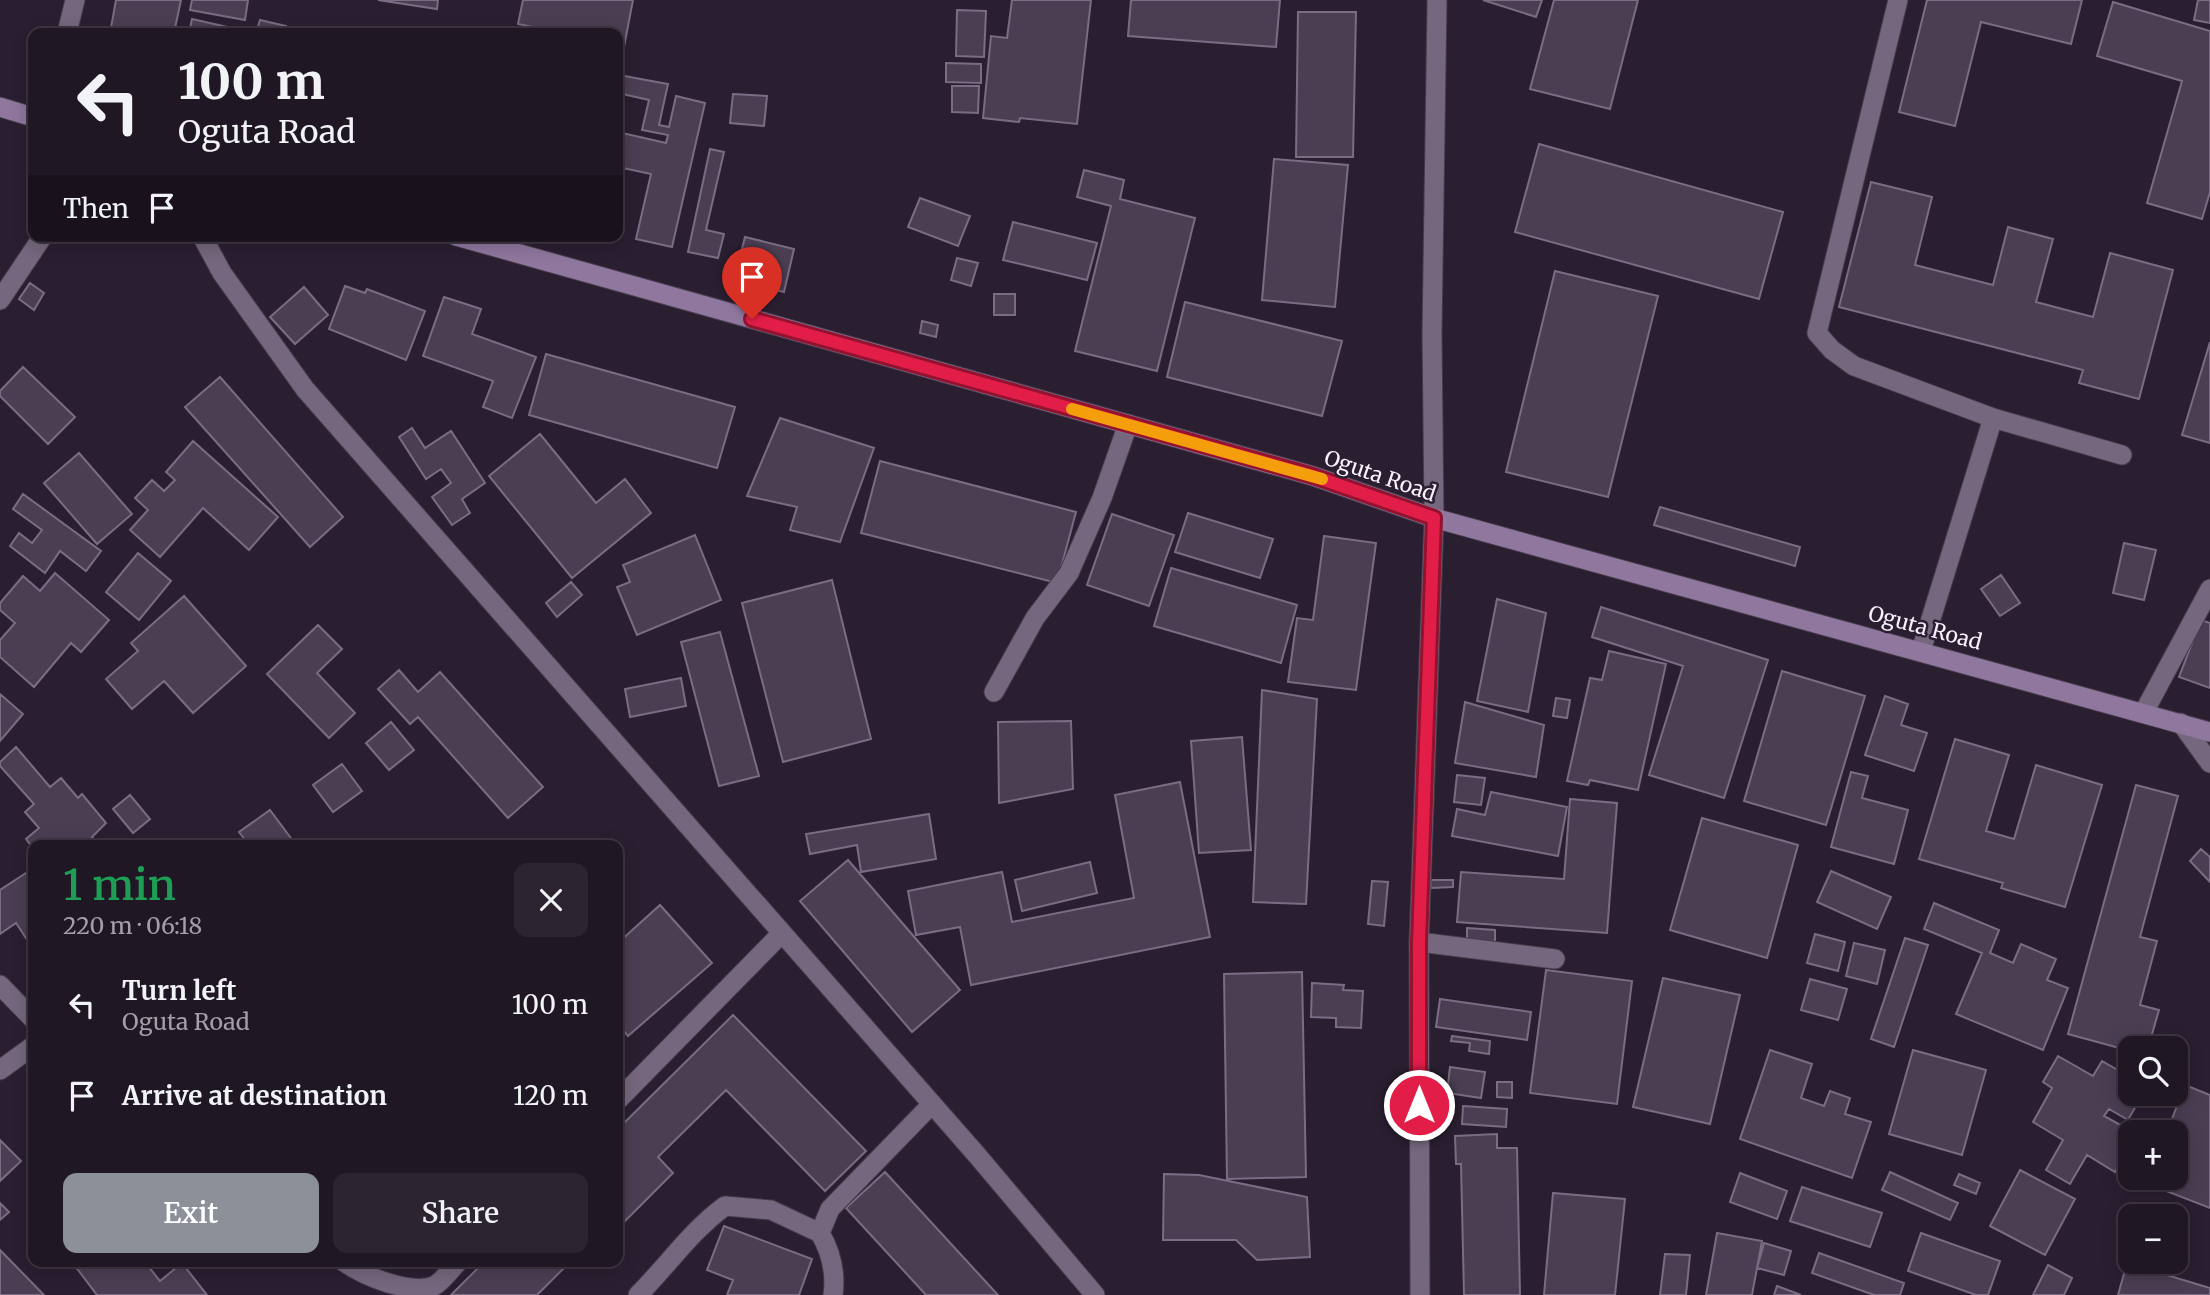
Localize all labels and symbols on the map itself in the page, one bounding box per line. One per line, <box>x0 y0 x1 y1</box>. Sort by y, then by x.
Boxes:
pin <box>722 247 782 319</box>
street label: Oguta Road <box>1321 444 1440 507</box>
street label: Oguta Road <box>1865 599 1985 656</box>
position arrow <box>1382 1068 1456 1142</box>

